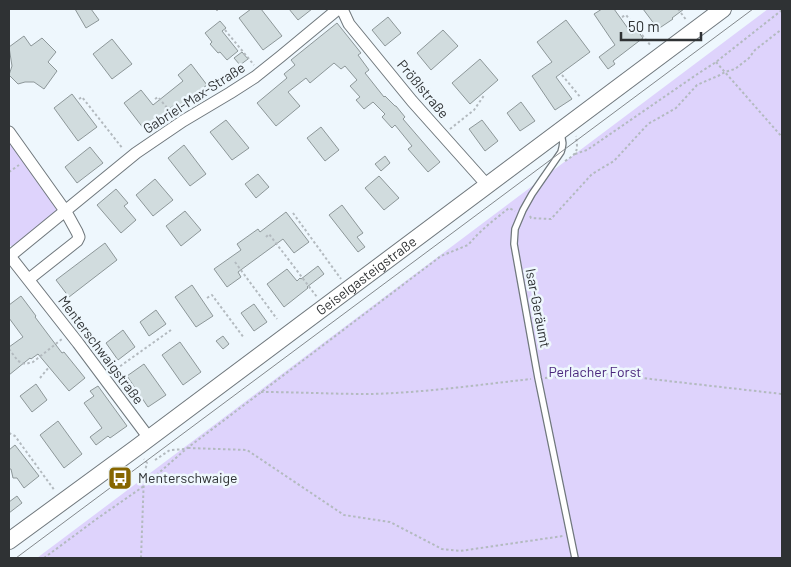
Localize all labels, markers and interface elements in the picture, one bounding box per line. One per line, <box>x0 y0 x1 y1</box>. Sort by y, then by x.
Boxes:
scale bar <box>621 10 701 42</box>
text: 50 m <box>628 17 660 35</box>
street label: Prößlstraße <box>394 56 453 121</box>
street label: Gabriel-Max-Straße <box>140 58 248 137</box>
street label: Geiselgasteigstraße <box>312 232 420 318</box>
street label: Isar-Geräumt <box>522 267 555 349</box>
street label: Menterschwaigstraße <box>55 292 148 407</box>
park label: Perlacher Forst <box>549 363 641 380</box>
bus stop icon: Menterschwaige <box>107 465 133 491</box>
place label: Menterschwaige <box>138 469 237 486</box>

